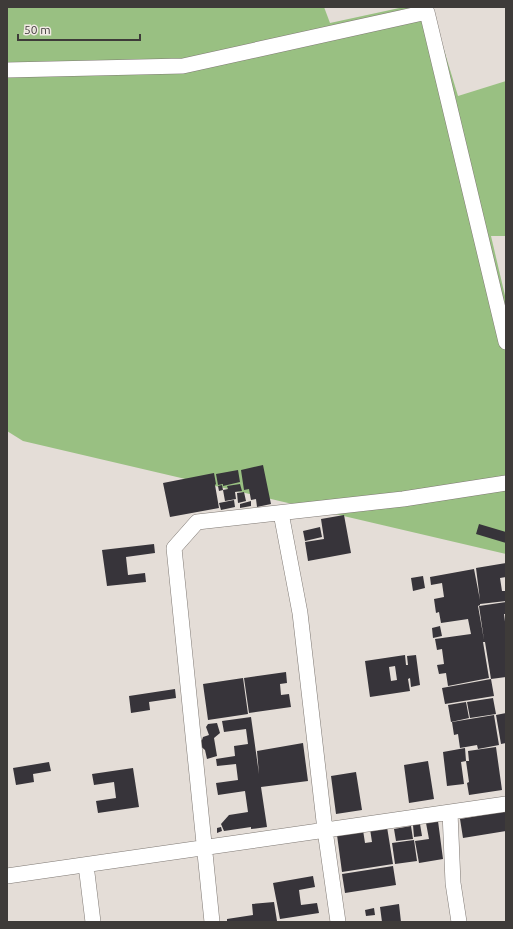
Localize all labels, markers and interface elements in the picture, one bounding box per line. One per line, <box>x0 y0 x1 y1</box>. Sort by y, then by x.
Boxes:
scale bar <box>18 16 140 42</box>
text: 50 m <box>24 23 51 36</box>

